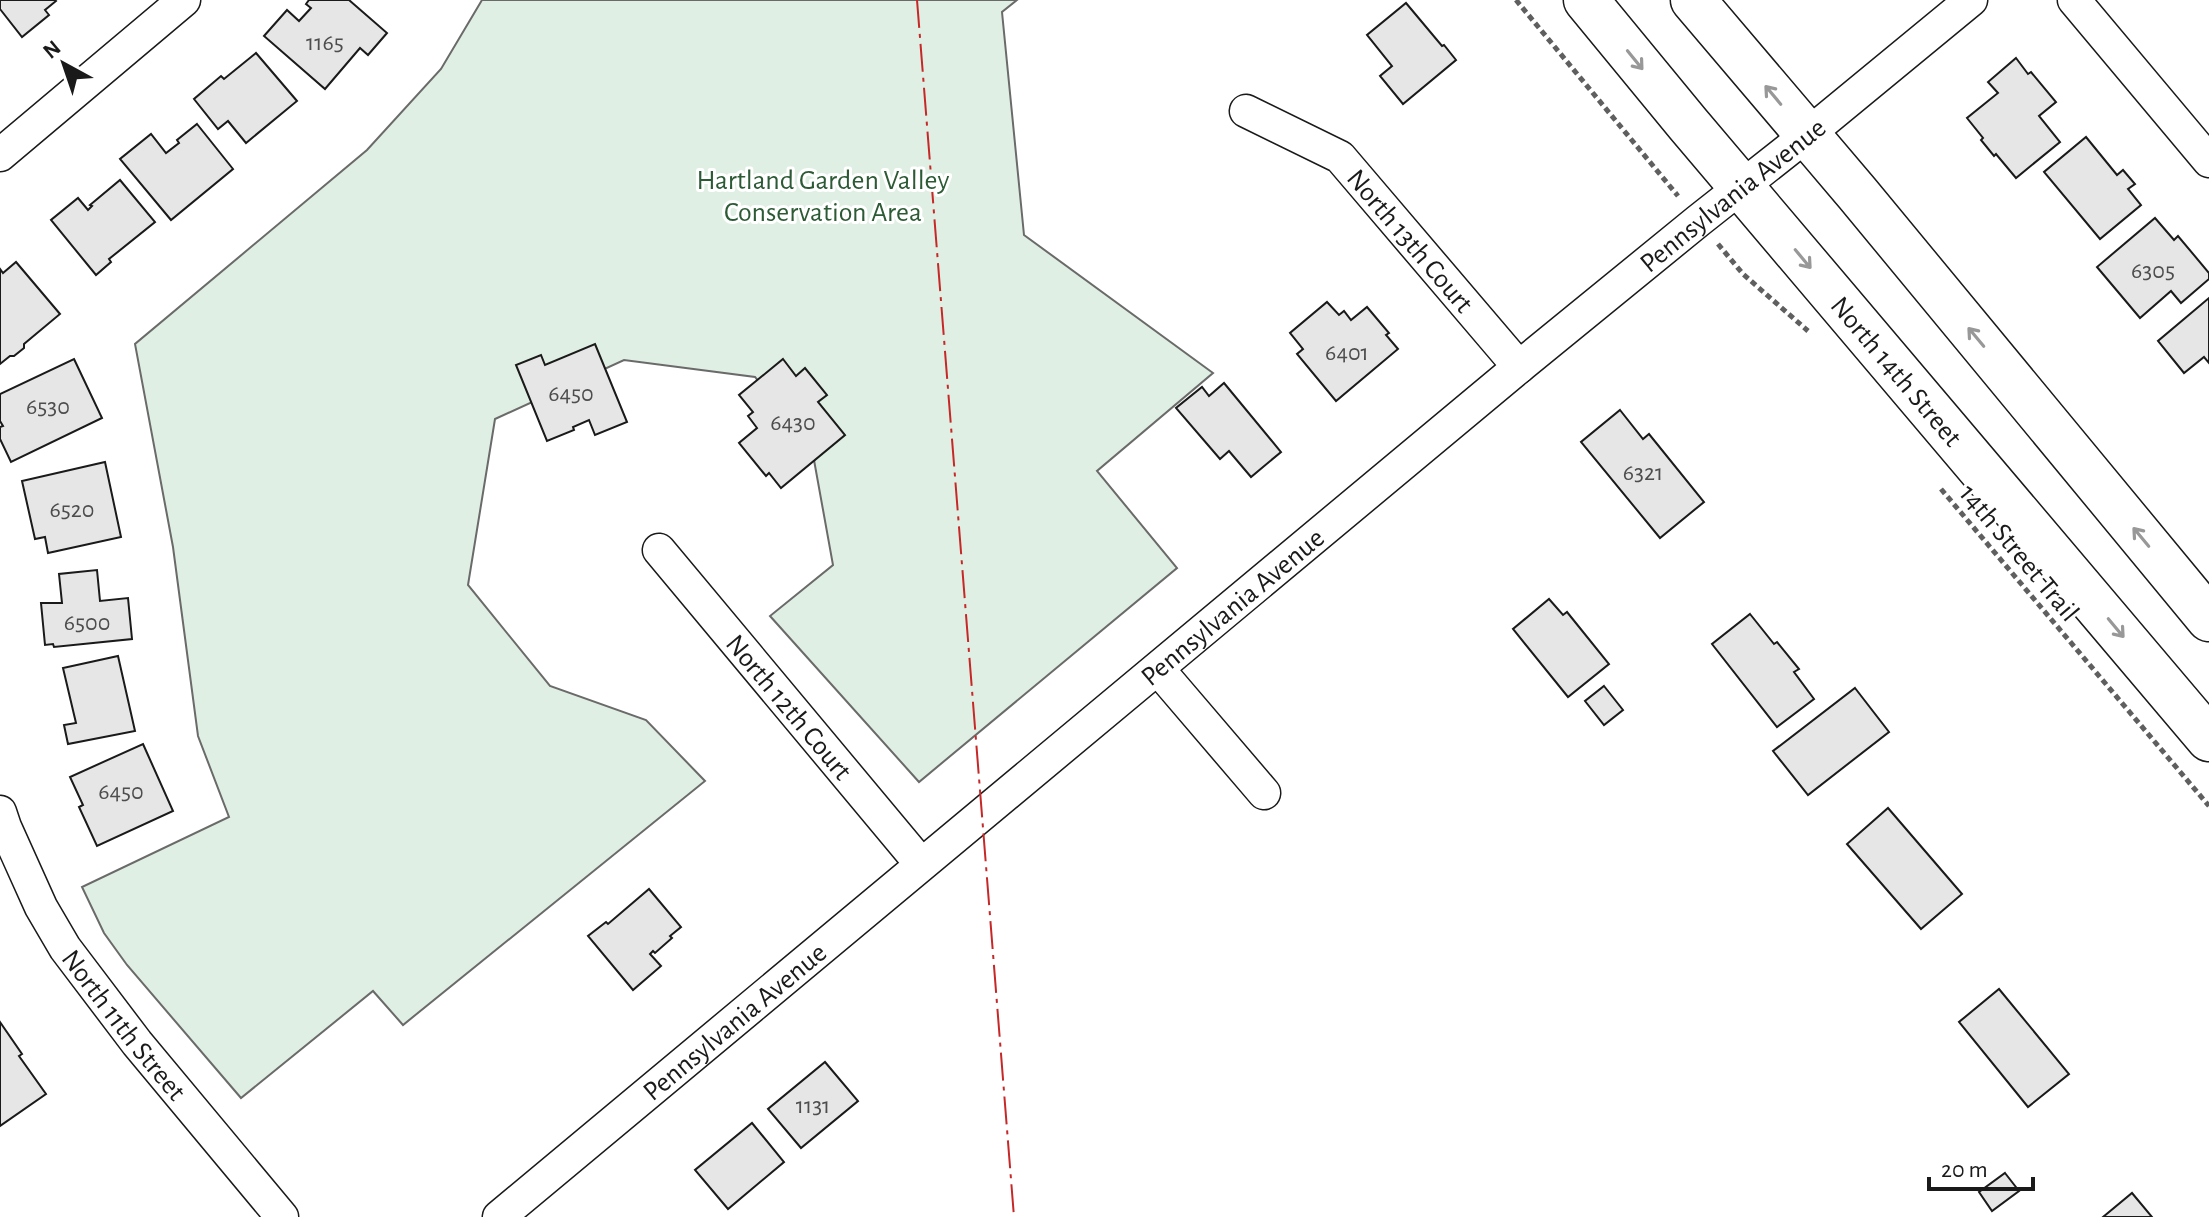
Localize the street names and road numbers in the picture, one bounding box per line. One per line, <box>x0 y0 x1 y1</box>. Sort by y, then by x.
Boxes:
street label: Pennsylvania Avenue <box>1635 114 1832 278</box>
street label: North 13th Court <box>1341 165 1478 318</box>
street label: North 14th Street <box>1825 292 1967 452</box>
street label: 14th Street Trail <box>1953 480 2084 627</box>
street label: Pennsylvania Avenue <box>1136 524 1330 692</box>
street label: North 12th Court <box>720 630 856 786</box>
street label: Pennsylvania Avenue <box>639 939 832 1107</box>
street label: North 11th Street <box>56 945 190 1106</box>

